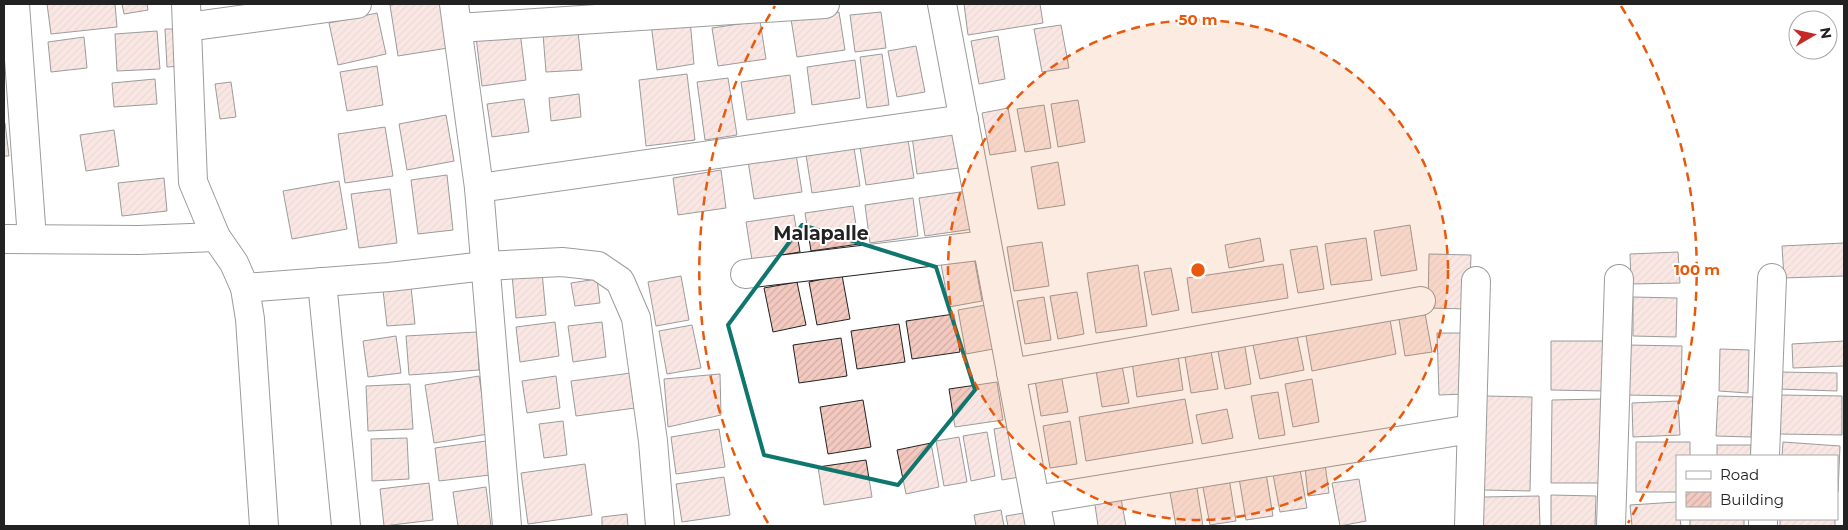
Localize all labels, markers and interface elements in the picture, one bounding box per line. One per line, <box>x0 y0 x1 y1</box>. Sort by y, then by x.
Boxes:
text: 50 m <box>1178 10 1218 29</box>
north arrow <box>1788 10 1838 60</box>
text: N <box>1816 26 1836 40</box>
district label: Malapalle <box>773 222 869 245</box>
text: 100 m <box>1674 260 1720 279</box>
centre of rings <box>1189 261 1207 279</box>
legend <box>1676 455 1838 520</box>
text: Road <box>1720 465 1759 484</box>
text: Building <box>1720 490 1784 509</box>

